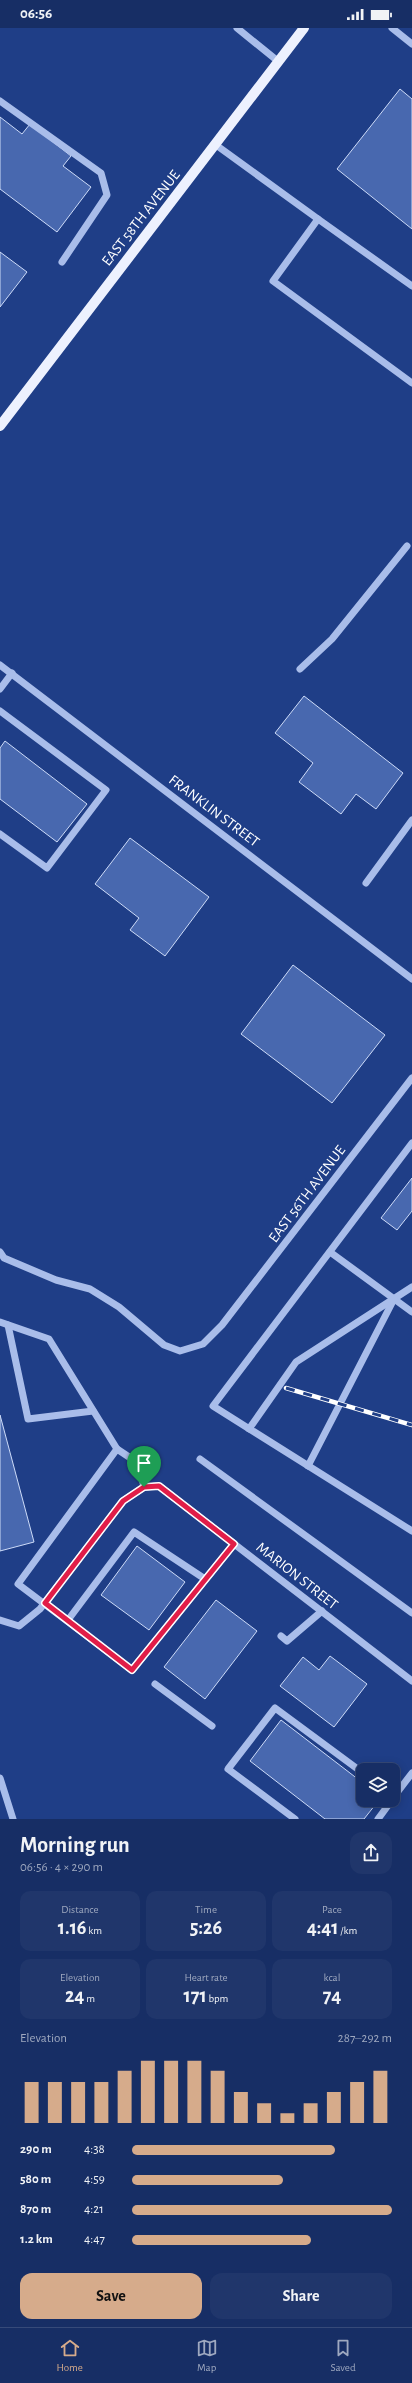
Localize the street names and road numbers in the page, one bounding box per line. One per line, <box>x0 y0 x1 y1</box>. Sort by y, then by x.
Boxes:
street label: EAST 58TH AVENUE <box>99 167 183 269</box>
street label: FRANKLIN STREET <box>166 772 263 850</box>
street label: EAST 56TH AVENUE <box>266 1143 348 1245</box>
street label: MARION STREET <box>253 1540 341 1613</box>

